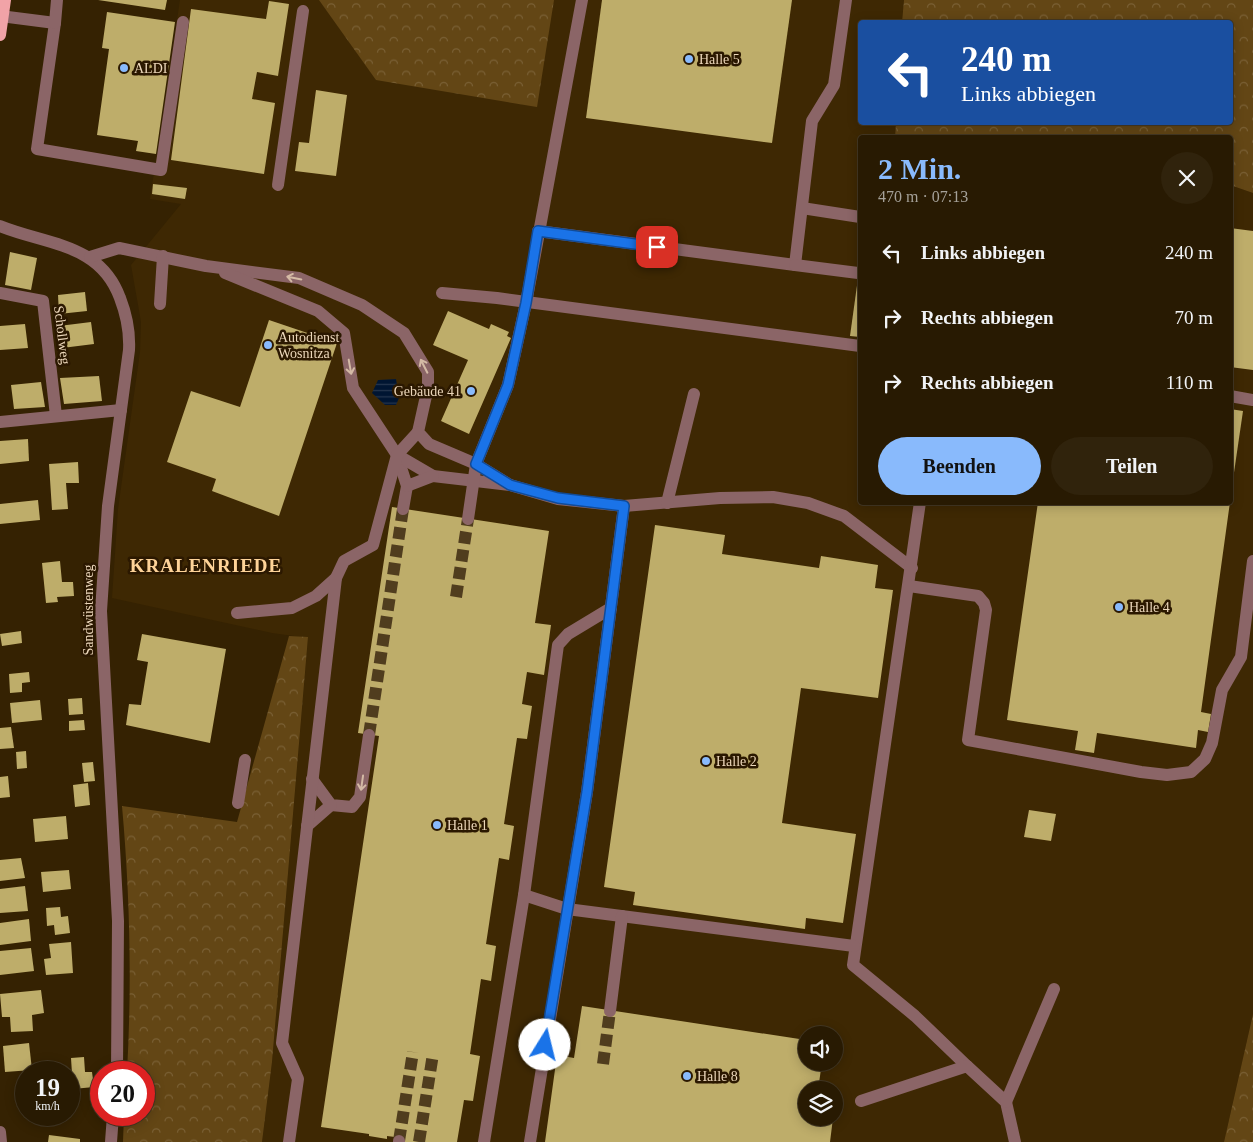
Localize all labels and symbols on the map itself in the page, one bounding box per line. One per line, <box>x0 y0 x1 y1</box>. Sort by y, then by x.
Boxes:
place label: Halle 5 <box>699 52 740 67</box>
marker: Halle 5 <box>683 53 695 65</box>
place label: ALDI <box>134 61 168 76</box>
marker: ALDI <box>118 62 130 74</box>
pin <box>636 226 678 268</box>
one-way arrow <box>286 273 302 283</box>
street label: Schollweg <box>51 305 73 365</box>
place label: Autodienst Wosnitza <box>278 330 340 361</box>
marker: Autodienst Wosnitza <box>262 339 274 351</box>
one-way arrow <box>345 358 355 374</box>
one-way arrow <box>419 358 429 373</box>
place label: Gebäude 41 <box>394 384 461 399</box>
marker: Gebäude 41 <box>465 385 477 397</box>
district label: KRALENRIEDE <box>130 555 282 576</box>
street label: Sandwüstenweg <box>81 565 96 656</box>
place label: Halle 4 <box>1129 600 1170 615</box>
marker: Halle 4 <box>1113 601 1125 613</box>
place label: Halle 2 <box>716 754 757 769</box>
marker: Halle 2 <box>700 755 712 767</box>
one-way arrow <box>357 774 367 790</box>
place label: Halle 1 <box>447 818 488 833</box>
marker: Halle 1 <box>431 819 443 831</box>
position arrow <box>518 1018 570 1070</box>
speed limit sign: 20 <box>90 1061 155 1126</box>
place label: Halle 8 <box>697 1069 738 1084</box>
marker: Halle 8 <box>681 1070 693 1082</box>

